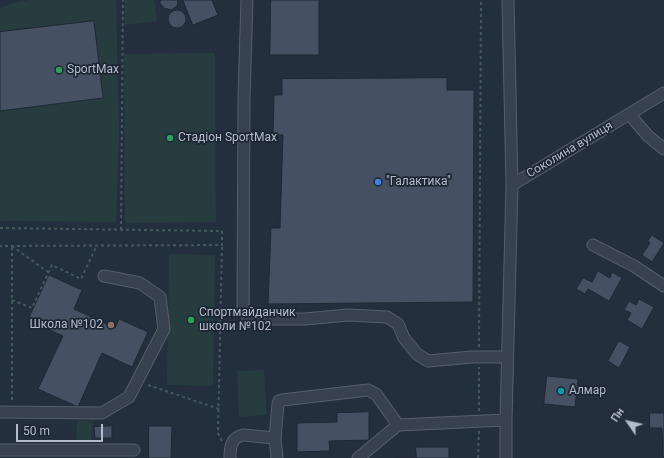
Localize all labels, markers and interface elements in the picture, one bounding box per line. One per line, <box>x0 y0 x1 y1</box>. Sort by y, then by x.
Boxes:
place label: SportMax <box>67 63 119 77</box>
marker: SportMax <box>54 65 64 75</box>
street label: Соколина вулиця <box>524 119 616 181</box>
place label: Стадіон SportMax <box>178 131 277 145</box>
marker: Стадіон SportMax <box>165 133 175 143</box>
place label: "Галактика" <box>386 175 451 189</box>
marker: "Галактика" <box>373 177 383 187</box>
place label: Спортмайданчик школи №102 <box>199 306 296 334</box>
marker: Спортмайданчик школи №102 <box>186 315 196 325</box>
place label: Школа №102 <box>30 318 103 332</box>
marker: Школа №102 <box>106 320 116 330</box>
place label: Алмар <box>569 384 606 398</box>
marker: Алмар <box>556 386 566 396</box>
north arrow <box>608 402 648 442</box>
text: Пн <box>608 406 627 424</box>
scale bar <box>18 416 105 442</box>
text: 50 m <box>23 424 50 438</box>

